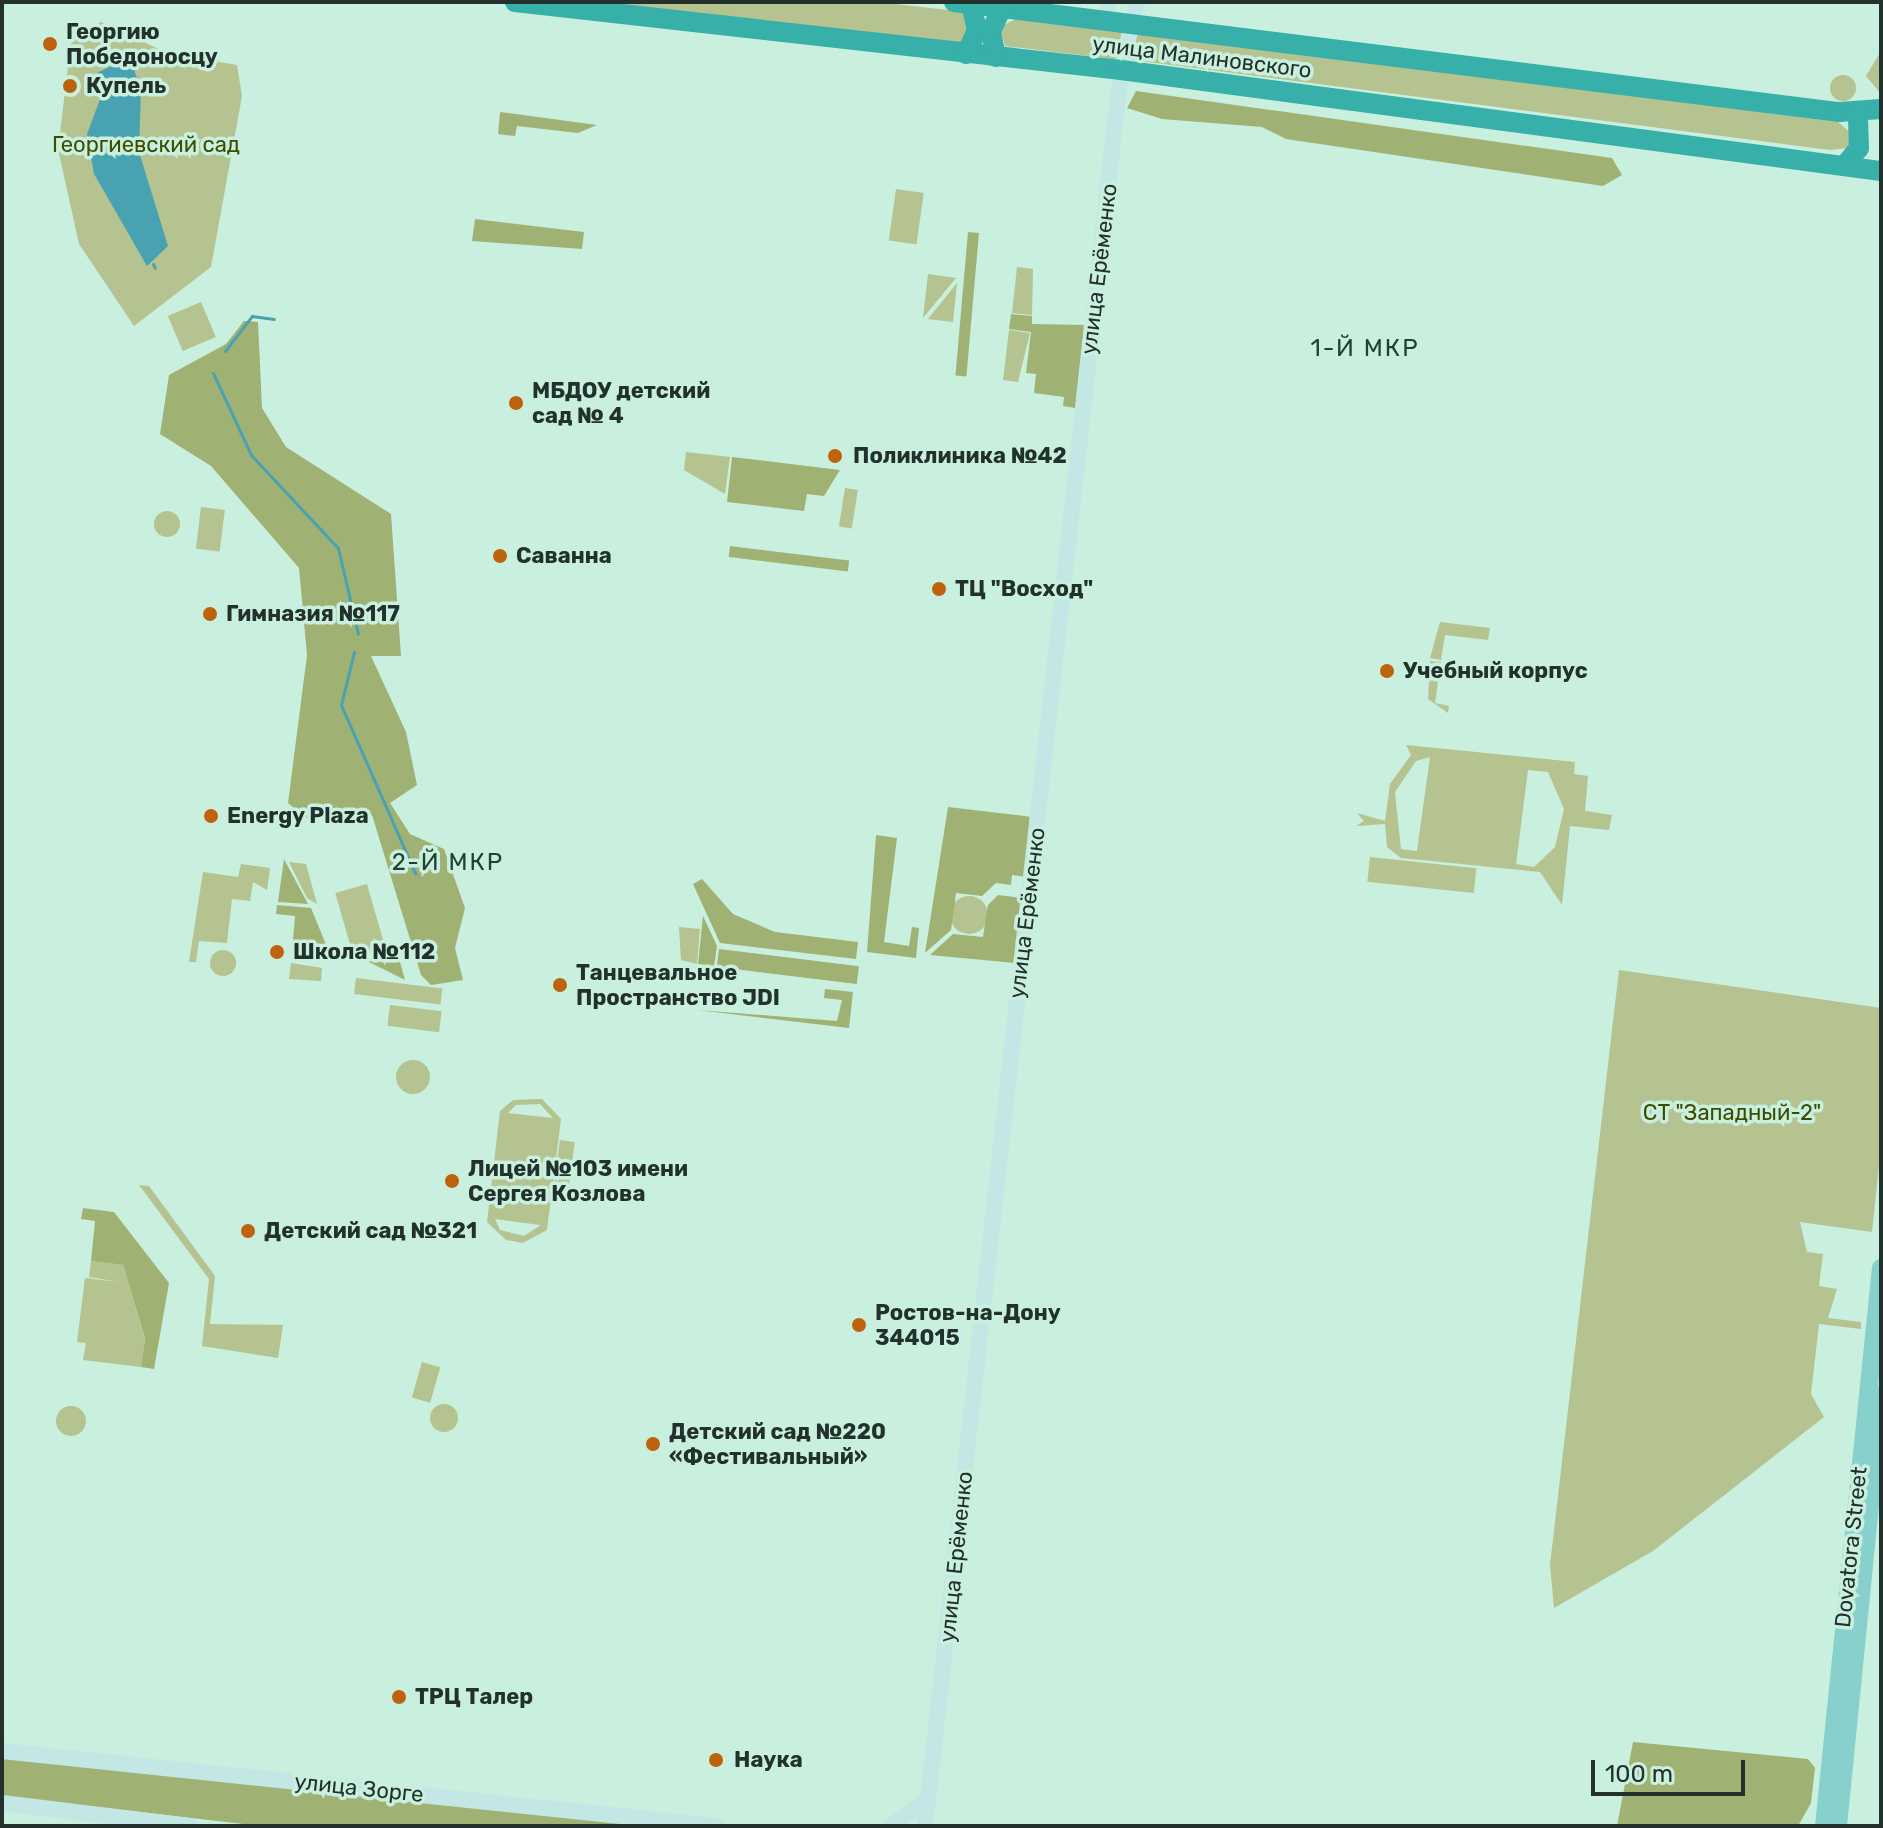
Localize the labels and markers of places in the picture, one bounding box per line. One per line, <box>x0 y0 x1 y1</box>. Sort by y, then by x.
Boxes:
place label: Георгию Победоносцу <box>66 18 218 70</box>
marker: Георгию Победоносцу <box>41 35 59 53</box>
place label: Купель <box>86 73 166 99</box>
marker: Купель <box>61 77 79 95</box>
place label: МБДОУ детский сад № 4 <box>532 377 710 428</box>
marker: МБДОУ детский сад № 4 <box>507 394 525 412</box>
place label: Поликлиника №42 <box>853 443 1067 469</box>
marker: Поликлиника №42 <box>824 445 846 467</box>
place label: Саванна <box>516 543 612 569</box>
marker: Саванна <box>491 547 509 565</box>
place label: ТЦ "Восход" <box>955 576 1093 602</box>
marker: ТЦ "Восход" <box>930 580 948 598</box>
place label: Гимназия №117 <box>226 601 400 627</box>
marker: Гимназия №117 <box>201 605 219 623</box>
place label: Учебный корпус <box>1403 658 1588 684</box>
marker: Учебный корпус <box>1378 662 1396 680</box>
place label: Energy Plaza <box>227 803 369 829</box>
marker: Energy Plaza <box>202 807 220 825</box>
place label: Школа №112 <box>293 939 435 965</box>
marker: Школа №112 <box>268 943 286 961</box>
place label: Танцевальное Пространство JDI <box>576 959 780 1010</box>
marker: Танцевальное Пространство JDI <box>551 976 569 994</box>
place label: Лицей №103 имени Сергея Козлова <box>468 1155 688 1206</box>
marker: Лицей №103 имени Сергея Козлова <box>443 1172 461 1190</box>
place label: Детский сад №321 <box>264 1218 477 1244</box>
marker: Детский сад №321 <box>239 1222 257 1240</box>
place label: Ростов-на-Дону 344015 <box>875 1299 1061 1350</box>
marker: Ростов-на-Дону 344015 <box>850 1316 868 1334</box>
place label: Детский сад №220 «Фестивальный» <box>669 1418 886 1470</box>
marker: Детский сад №220 «Фестивальный» <box>644 1435 662 1453</box>
place label: ТРЦ Талер <box>415 1684 533 1710</box>
marker: ТРЦ Талер <box>390 1688 408 1706</box>
place label: Наука <box>734 1747 803 1773</box>
marker: Наука <box>705 1749 727 1771</box>

